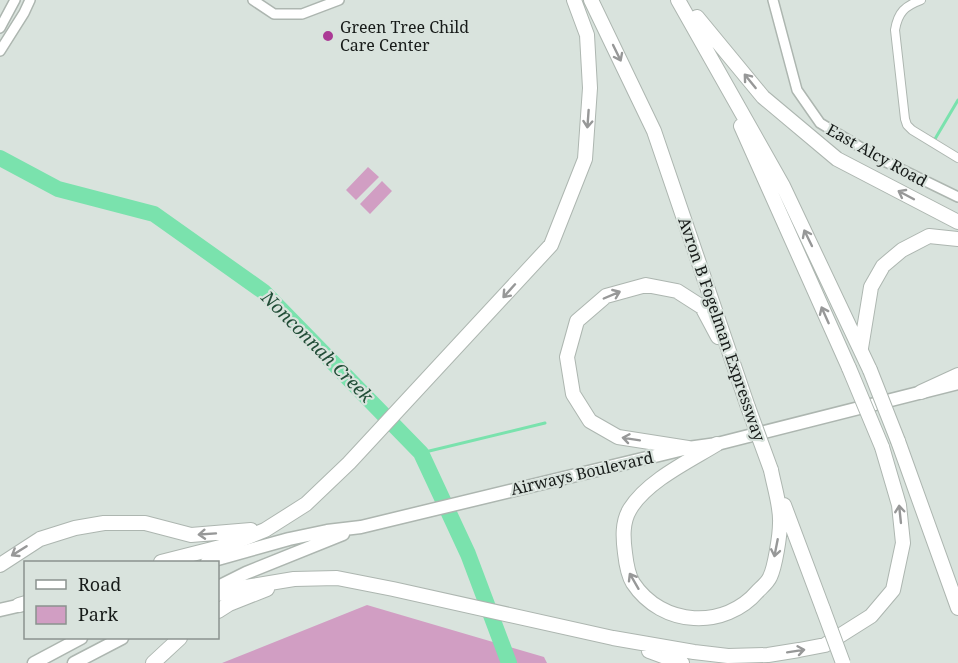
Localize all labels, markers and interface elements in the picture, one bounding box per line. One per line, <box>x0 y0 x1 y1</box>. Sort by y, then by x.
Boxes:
place label: Green Tree Child Care Center <box>340 16 469 56</box>
marker: Green Tree Child Care Center <box>321 29 335 43</box>
one-way arrow <box>611 43 623 61</box>
one-way arrow <box>743 73 756 89</box>
one-way arrow <box>582 109 593 129</box>
street label: East Alcy Road <box>823 118 931 192</box>
one-way arrow <box>898 189 915 201</box>
street label: Avron B Fogelman Expressway <box>673 214 771 445</box>
one-way arrow <box>802 230 814 248</box>
one-way arrow <box>502 284 516 299</box>
water label: Nonconnah Creek <box>256 285 379 408</box>
one-way arrow <box>602 289 620 300</box>
one-way arrow <box>818 306 830 324</box>
one-way arrow <box>621 433 641 444</box>
street label: Airways Boulevard <box>508 446 656 500</box>
one-way arrow <box>894 505 905 524</box>
one-way arrow <box>197 528 217 539</box>
one-way arrow <box>770 538 781 557</box>
one-way arrow <box>11 546 28 558</box>
legend <box>24 561 219 639</box>
text: Road <box>78 572 121 596</box>
one-way arrow <box>628 573 640 590</box>
text: Park <box>78 602 118 626</box>
one-way arrow <box>786 645 805 656</box>

